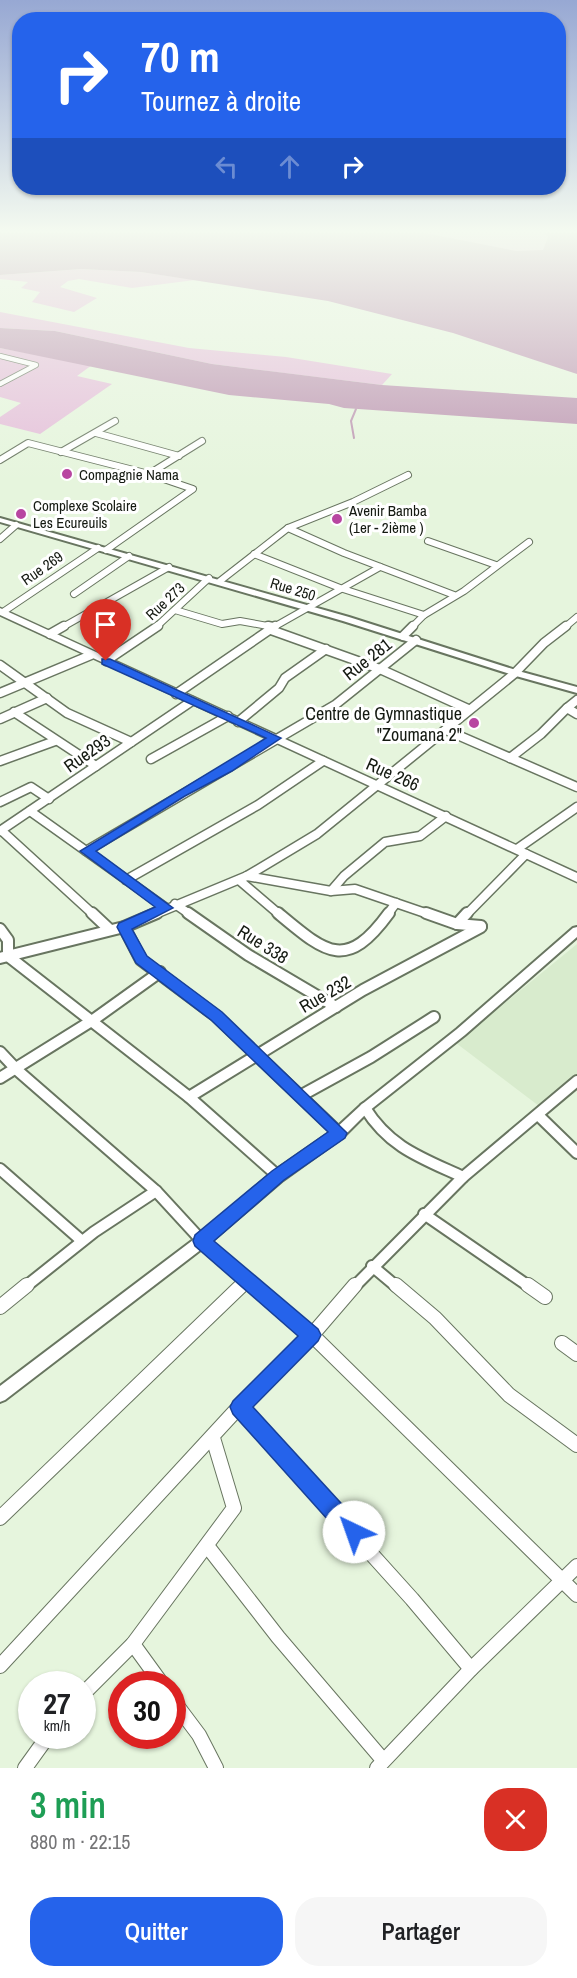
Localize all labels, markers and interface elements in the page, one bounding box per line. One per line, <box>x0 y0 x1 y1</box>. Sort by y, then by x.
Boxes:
text: 70 m <box>141 29 220 85</box>
icon: right <box>42 36 120 114</box>
text: Tournez à droite <box>141 83 301 119</box>
icon: left <box>210 150 243 183</box>
icon: ahead <box>273 150 306 183</box>
icon: right <box>336 150 369 183</box>
place label: Compagnie Nama <box>79 464 179 485</box>
marker: Compagnie Nama <box>60 467 74 481</box>
place label: Complexe Scolaire Les Ecureuils <box>33 495 137 533</box>
place label: Avenir Bamba (1er - 2ième ) <box>348 500 427 538</box>
marker: Complexe Scolaire Les Ecureuils <box>14 507 28 521</box>
marker: Avenir Bamba (1er - 2ième ) <box>330 512 344 526</box>
street label: Rue 269 <box>17 546 67 590</box>
street label: Rue 250 <box>268 572 318 606</box>
street label: Rue 273 <box>141 577 189 625</box>
pin <box>80 599 131 661</box>
icon: arrive <box>89 608 122 641</box>
street label: Rue 281 <box>337 631 397 686</box>
place label: Centre de Gymnastique "Zoumana 2" <box>305 701 462 747</box>
marker: Centre de Gymnastique "Zoumana 2" <box>467 716 481 730</box>
street label: Rue293 <box>59 728 115 778</box>
street label: Rue 266 <box>362 751 424 797</box>
street label: Rue 338 <box>233 919 293 969</box>
street label: Rue 232 <box>295 969 355 1019</box>
position arrow <box>322 1500 386 1564</box>
speed limit sign: 30 <box>108 1671 186 1749</box>
text: 27 <box>43 1683 71 1723</box>
text: km/h <box>44 1715 70 1736</box>
text: 3 min <box>30 1781 106 1829</box>
button: close <box>484 1788 547 1851</box>
text: 880 m · 22:15 <box>30 1828 130 1855</box>
button: Quitter <box>30 1897 283 1966</box>
button: Partager <box>295 1897 547 1966</box>

